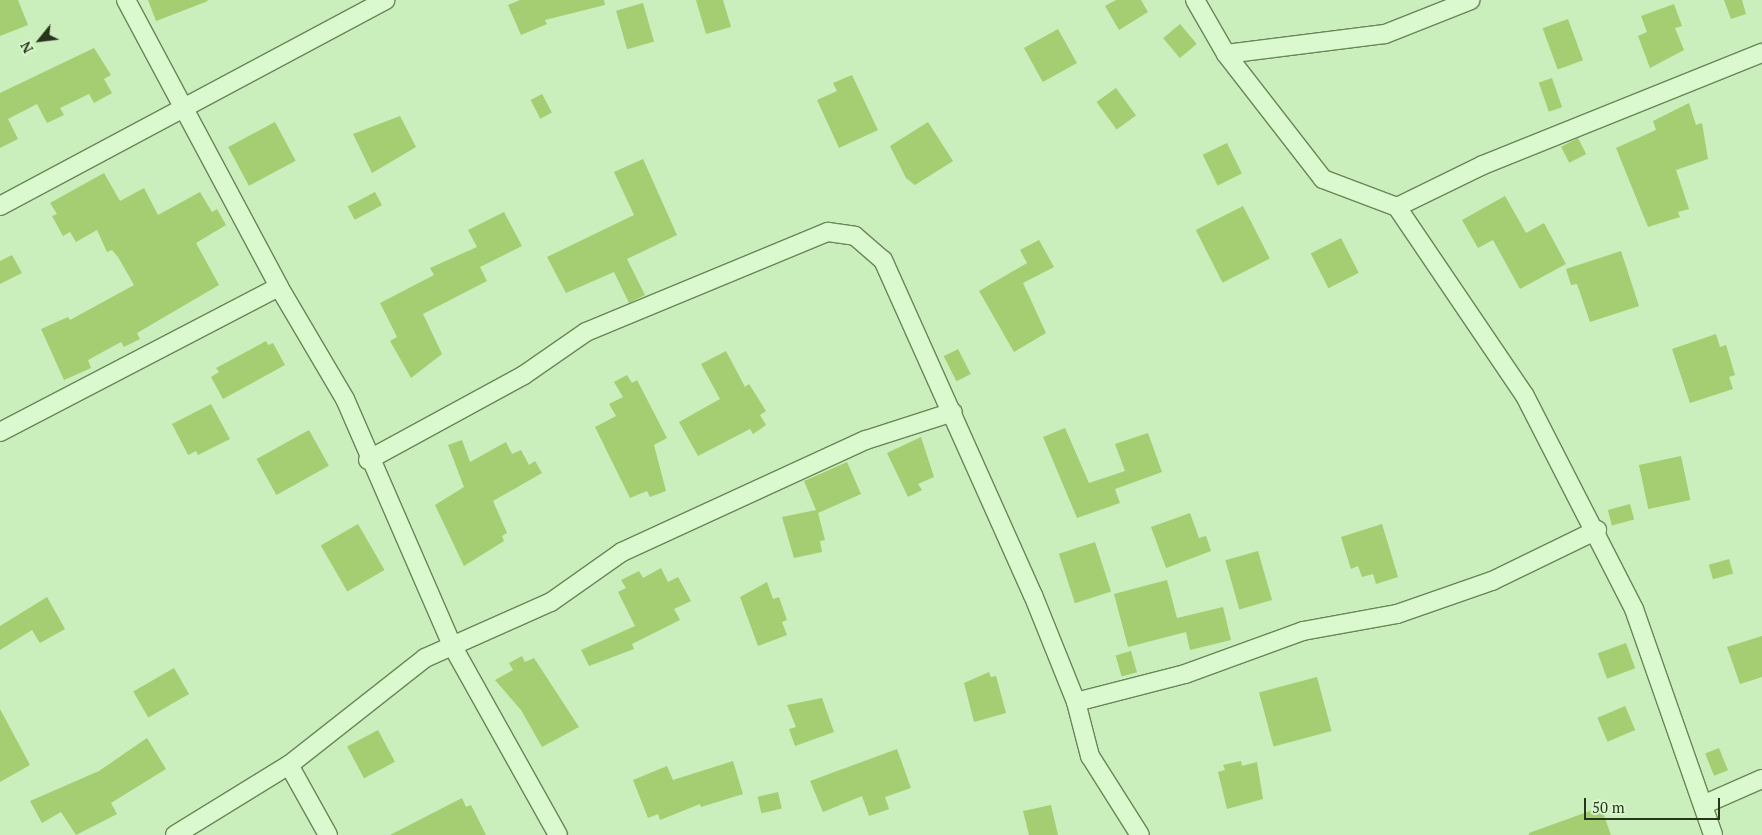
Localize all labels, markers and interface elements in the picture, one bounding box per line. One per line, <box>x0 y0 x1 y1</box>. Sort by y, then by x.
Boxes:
north arrow <box>15 15 65 65</box>
text: N <box>16 38 37 57</box>
scale bar <box>1587 788 1723 820</box>
text: 50 m <box>1592 797 1625 817</box>

